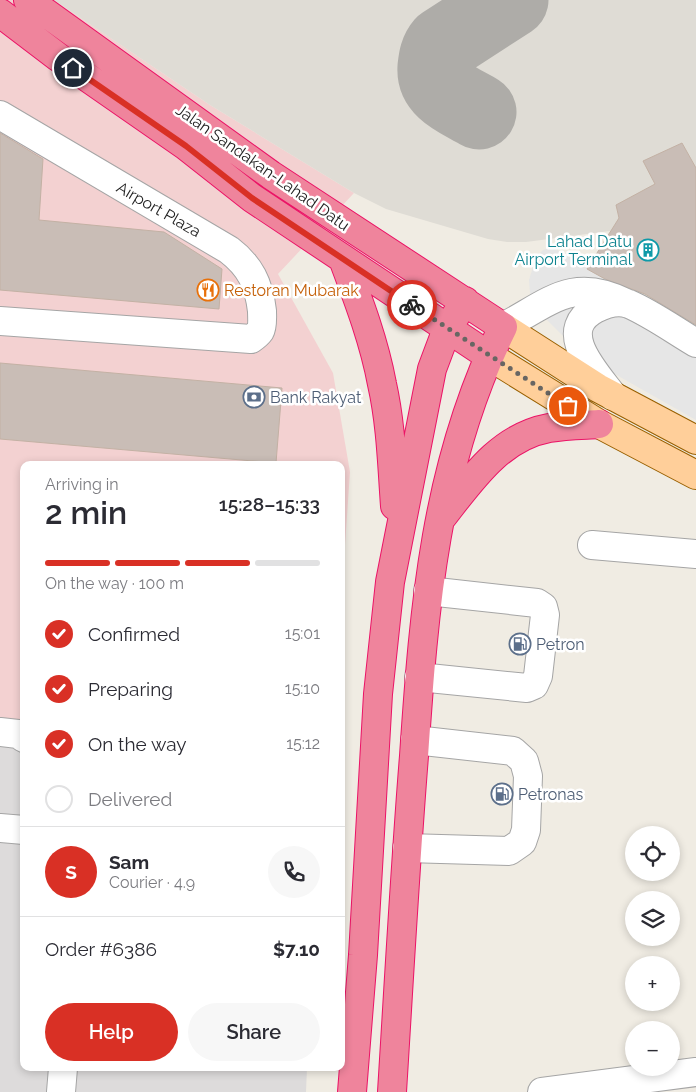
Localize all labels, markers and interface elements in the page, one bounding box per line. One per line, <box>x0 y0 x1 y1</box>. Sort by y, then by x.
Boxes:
pin <box>52 47 94 89</box>
icon: home <box>59 54 87 82</box>
street label: Jalan Sandakan-Lahad Datu <box>172 100 353 235</box>
street label: Airport Plaza <box>113 178 204 241</box>
place label: Lahad Datu Airport Terminal <box>515 232 633 269</box>
building icon: Lahad Datu Airport Terminal <box>636 238 660 262</box>
restaurant icon: Restoran Mubarak <box>196 278 220 302</box>
courier <box>387 280 437 330</box>
place label: Restoran Mubarak <box>224 281 359 300</box>
icon: bike <box>398 291 426 319</box>
bank icon: Bank Rakyat <box>242 385 266 409</box>
pin <box>547 385 589 427</box>
place label: Bank Rakyat <box>270 388 362 407</box>
icon: bag <box>554 392 582 420</box>
text: Arriving in <box>45 475 119 494</box>
text: 15:28–15:33 <box>219 493 320 515</box>
text: 2 min <box>45 494 127 531</box>
text: On the way · 100 m <box>45 574 184 593</box>
icon: check <box>45 620 73 648</box>
text: Confirmed <box>88 623 180 645</box>
text: 15:01 <box>285 624 320 643</box>
fuel station icon: Petron <box>508 632 532 656</box>
place label: Petron <box>536 635 585 654</box>
icon: check <box>45 675 73 703</box>
text: Preparing <box>88 678 173 700</box>
text: 15:10 <box>285 679 320 698</box>
icon: check <box>45 730 73 758</box>
text: On the way <box>88 733 187 755</box>
text: 15:12 <box>286 734 320 753</box>
fuel station icon: Petronas <box>490 782 514 806</box>
place label: Petronas <box>518 785 583 804</box>
text: Delivered <box>88 788 172 810</box>
map controls <box>625 826 680 1076</box>
button: locate <box>625 826 680 881</box>
button: phone <box>268 846 320 898</box>
text: Sam <box>109 851 149 873</box>
text: S <box>65 861 77 883</box>
text: Courier · 4.9 <box>109 873 195 892</box>
button: layers <box>625 891 680 946</box>
text: Order #6386 <box>45 938 157 960</box>
text: $7.10 <box>273 938 320 960</box>
button: + <box>625 956 680 1011</box>
button: Help <box>45 1003 178 1061</box>
button: Share <box>188 1003 320 1061</box>
button: − <box>625 1021 680 1076</box>

